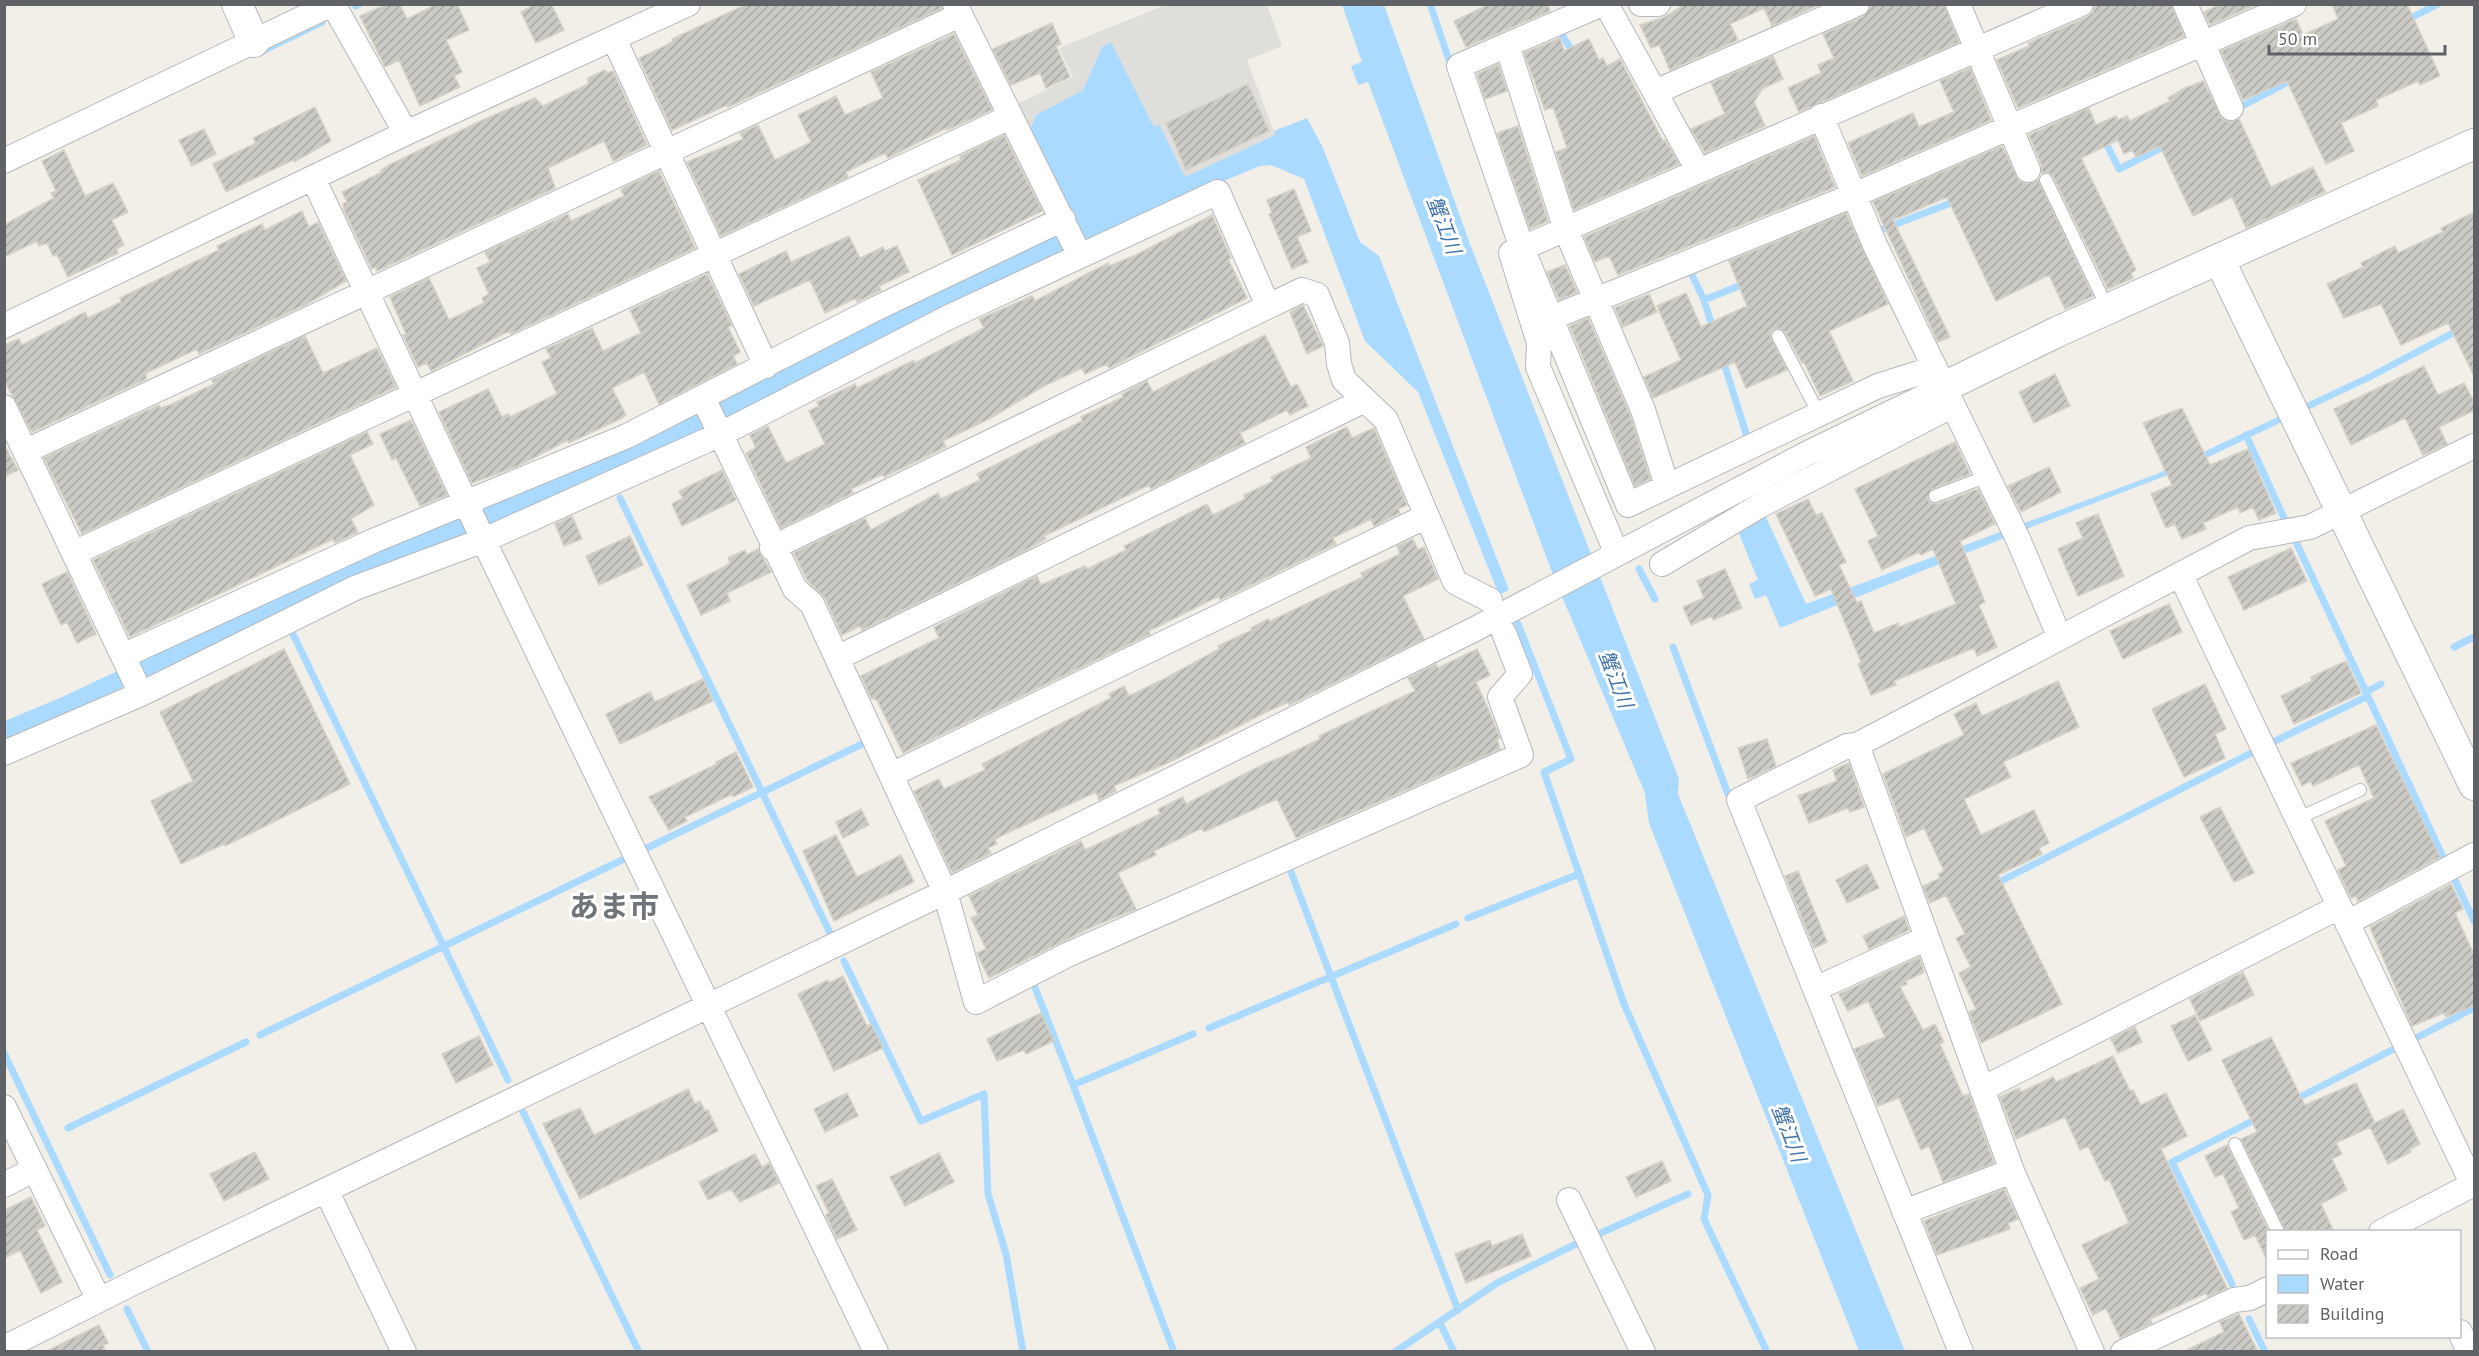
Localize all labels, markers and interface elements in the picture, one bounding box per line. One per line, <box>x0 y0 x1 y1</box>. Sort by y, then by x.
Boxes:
scale bar <box>2269 18 2444 56</box>
text: 50 m <box>2278 27 2317 50</box>
water label: 蟹江川 <box>1421 192 1468 260</box>
water label: 蟹江川 <box>1593 646 1640 714</box>
district label: あま市 <box>569 886 659 925</box>
water label: 蟹江川 <box>1766 1100 1813 1168</box>
legend <box>2266 1230 2461 1338</box>
text: Road <box>2320 1242 2358 1265</box>
text: Water <box>2320 1272 2364 1295</box>
text: Building <box>2320 1302 2384 1325</box>

